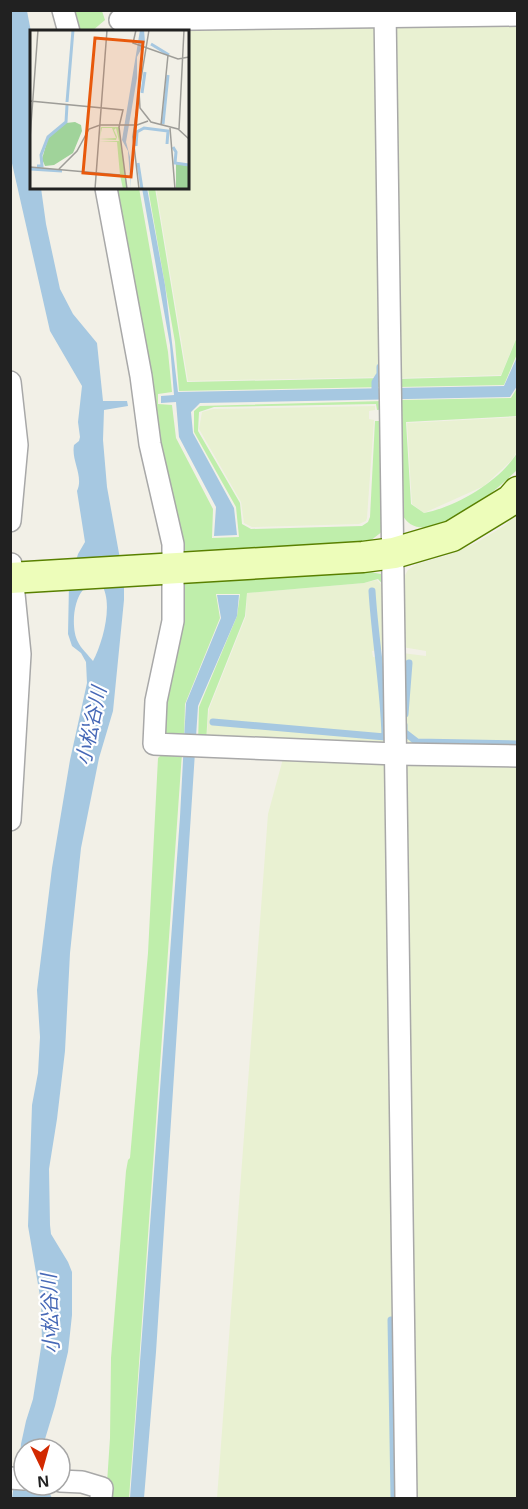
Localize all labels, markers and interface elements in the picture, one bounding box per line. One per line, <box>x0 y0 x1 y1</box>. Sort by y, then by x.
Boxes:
inset map <box>30 30 189 189</box>
water label: 小松谷川 <box>72 683 110 767</box>
water label: 小松谷川 <box>38 1272 62 1354</box>
north arrow <box>12 1437 72 1497</box>
text: N <box>37 1472 50 1490</box>

